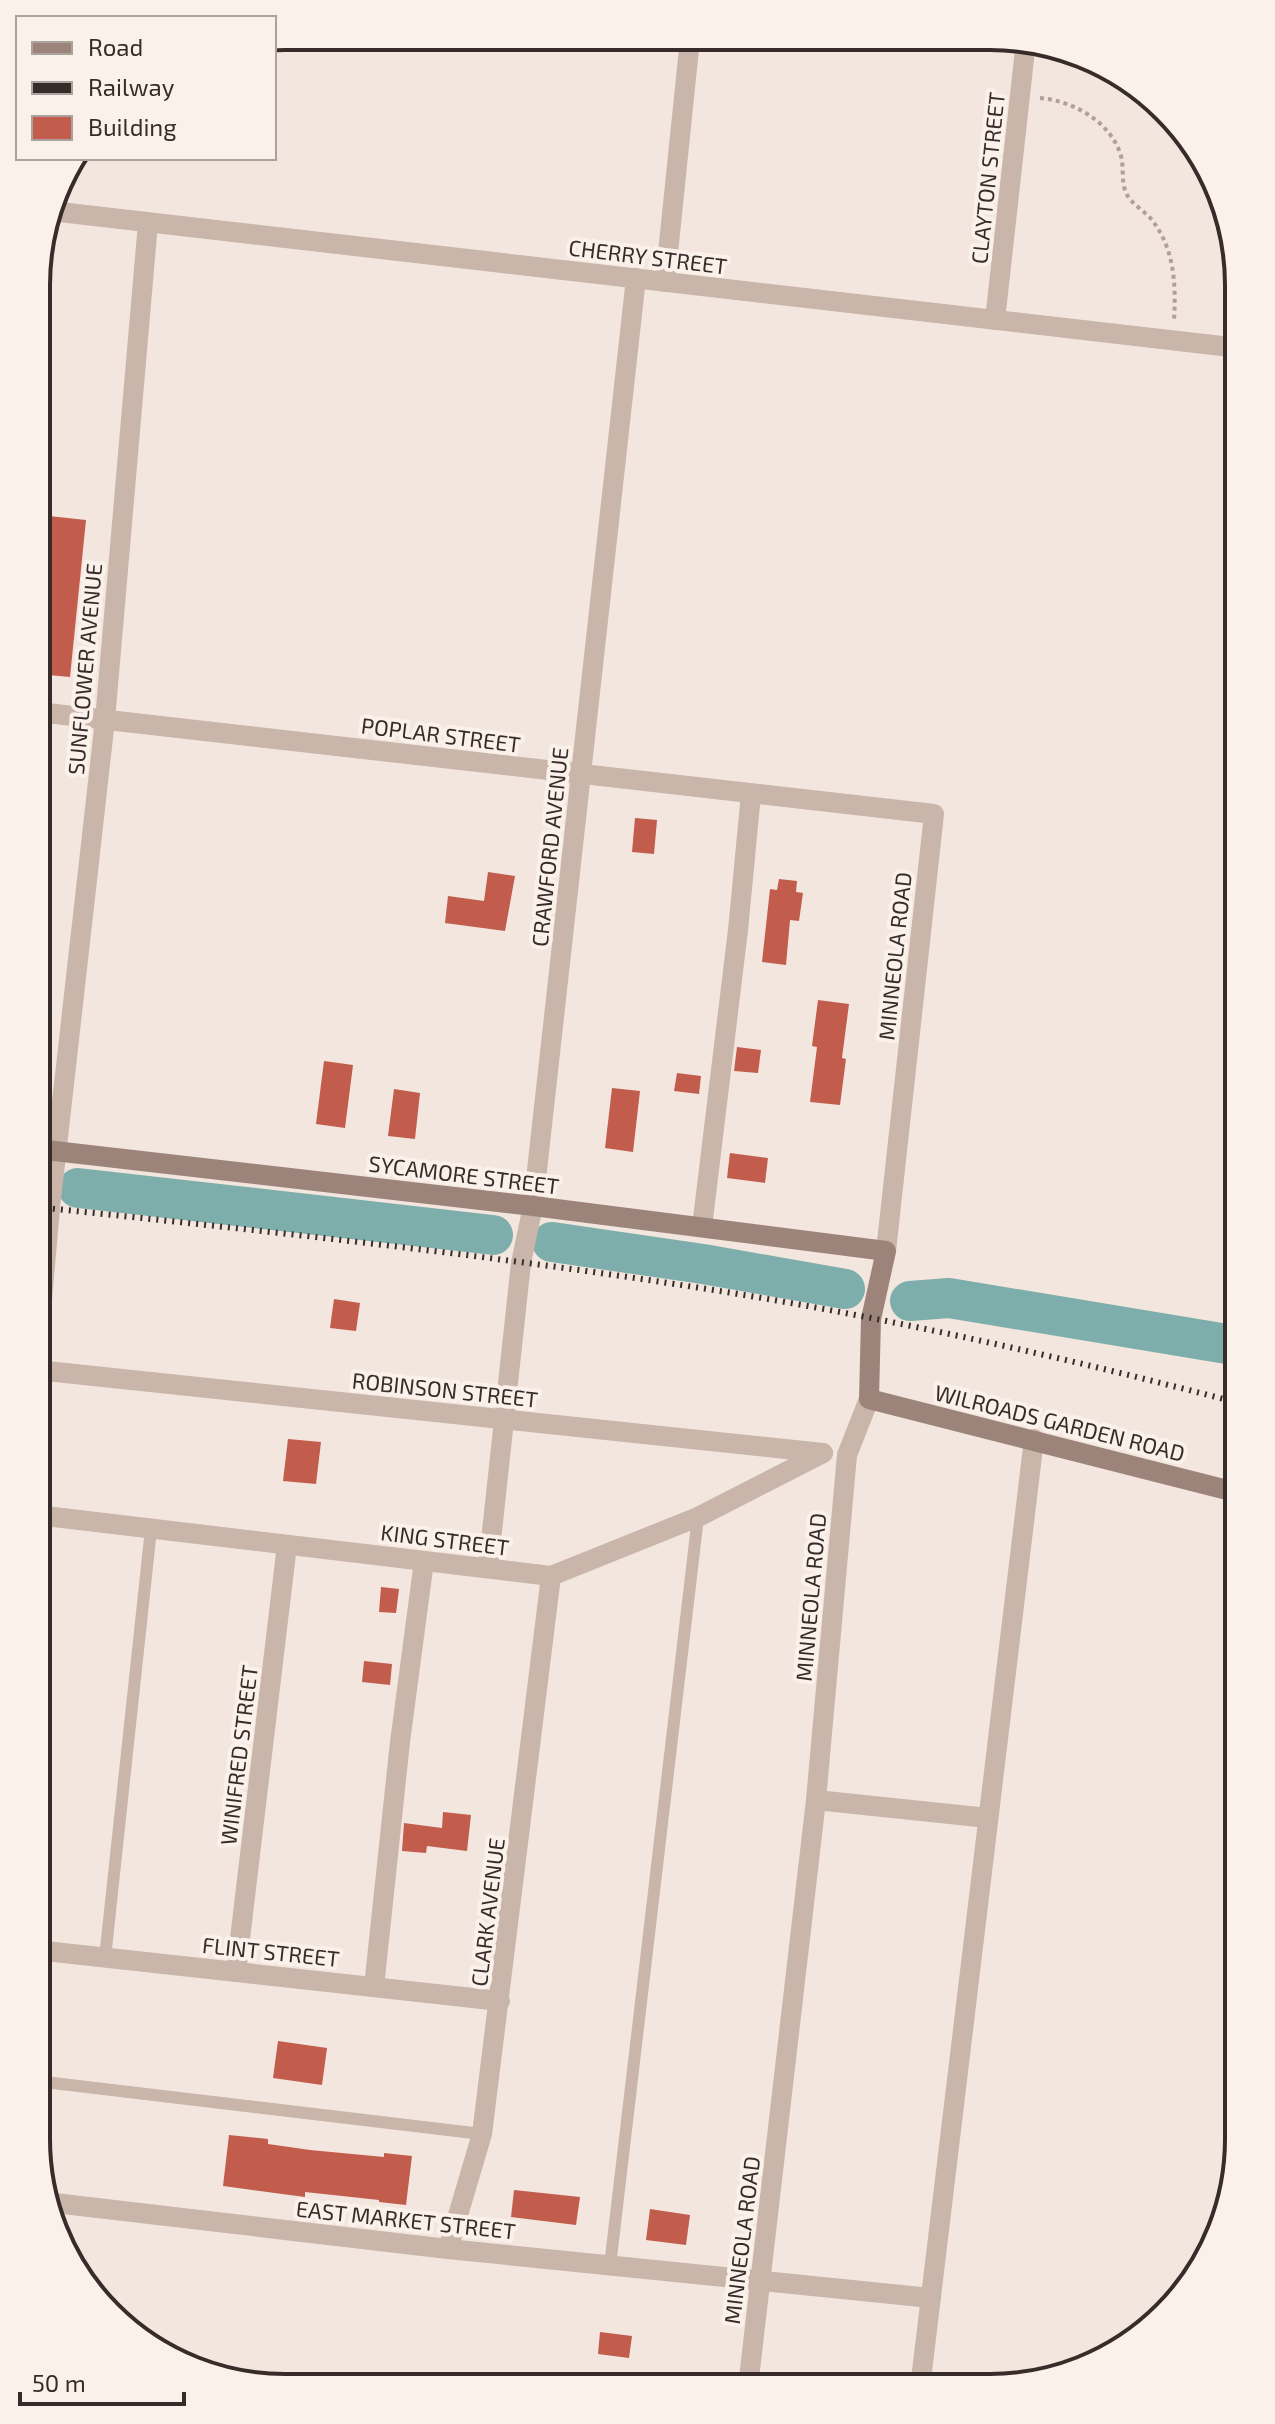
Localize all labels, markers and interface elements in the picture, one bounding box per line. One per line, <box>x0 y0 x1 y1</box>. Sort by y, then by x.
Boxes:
legend <box>16 16 276 160</box>
text: Road <box>88 32 143 61</box>
text: Railway <box>88 72 175 101</box>
street label: CLAYTON STREET <box>965 91 1009 265</box>
text: Building <box>88 112 177 141</box>
street label: CHERRY STREET <box>567 233 729 279</box>
street label: SUNFLOWER AVENUE <box>62 562 106 776</box>
street label: POPLAR STREET <box>360 711 522 757</box>
street label: CRAWFORD AVENUE <box>526 746 572 948</box>
street label: MINNEOLA ROAD <box>872 871 916 1041</box>
street label: SYCAMORE STREET <box>367 1149 561 1199</box>
street label: ROBINSON STREET <box>351 1366 539 1412</box>
street label: WILROADS GARDEN ROAD <box>932 1378 1188 1466</box>
street label: MINNEOLA ROAD <box>790 1512 830 1682</box>
street label: KING STREET <box>379 1518 511 1560</box>
street label: WINIFRED STREET <box>214 1663 262 1847</box>
street label: CLARK AVENUE <box>465 1836 509 1988</box>
street label: FLINT STREET <box>201 1931 341 1971</box>
street label: MINNEOLA ROAD <box>718 2155 764 2325</box>
street label: EAST MARKET STREET <box>295 2195 517 2243</box>
scale bar <box>20 2356 184 2406</box>
text: 50 m <box>32 2368 86 2397</box>

